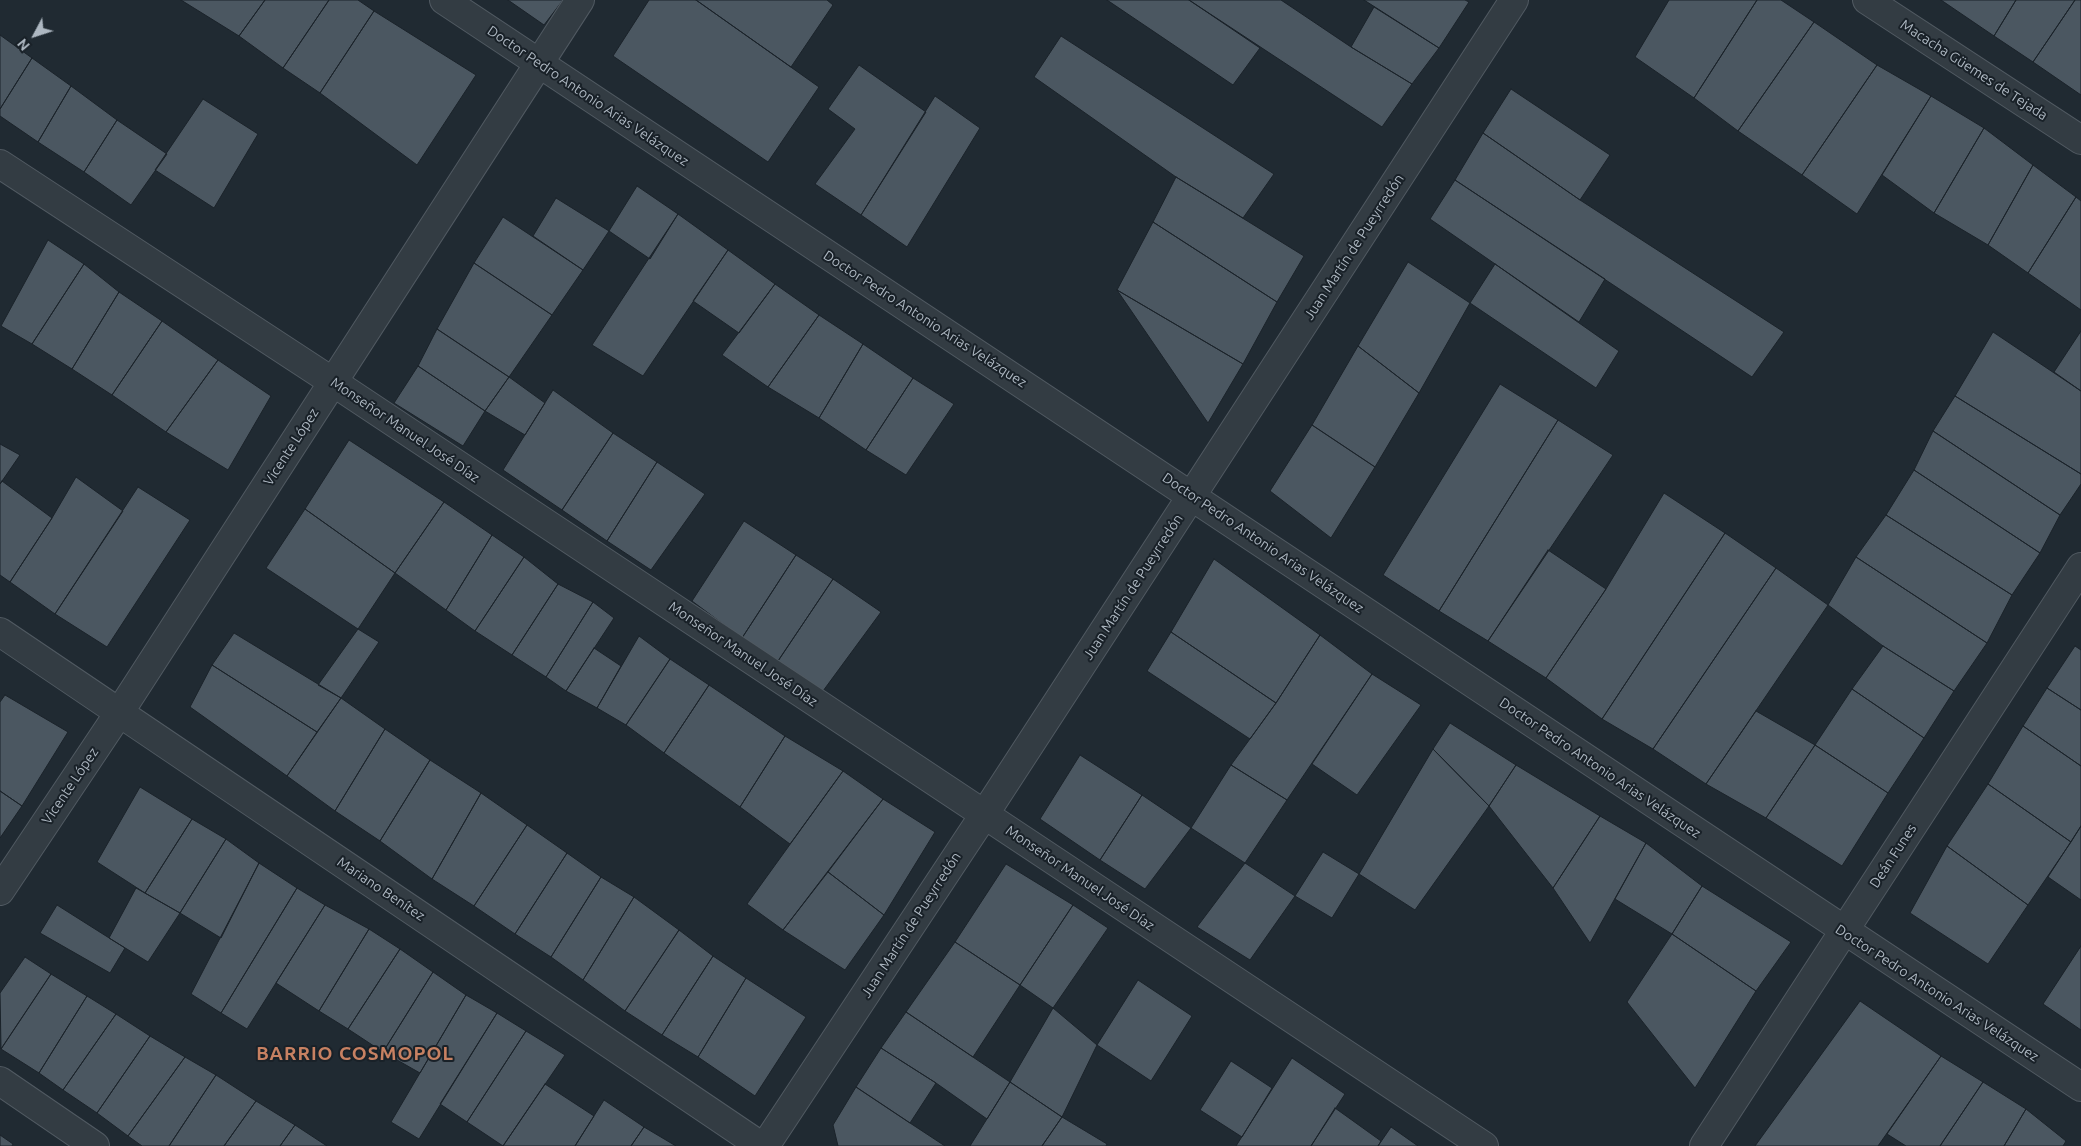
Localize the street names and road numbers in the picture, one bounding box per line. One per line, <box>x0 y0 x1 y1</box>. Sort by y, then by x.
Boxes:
street label: Macacha Güemes de Tejada <box>1897 16 2051 124</box>
street label: Doctor Pedro Antonio Arias Velázquez <box>484 22 692 170</box>
street label: Juan Martín de Pueyrredón <box>1300 171 1408 323</box>
street label: Doctor Pedro Antonio Arias Velázquez <box>820 247 1030 391</box>
street label: Monseñor Manuel José Díaz <box>327 374 483 486</box>
street label: Vicente López <box>260 405 322 489</box>
street label: Doctor Pedro Antonio Arias Velázquez <box>1159 469 1367 617</box>
street label: Juan Martín de Pueyrredón <box>1079 511 1187 663</box>
street label: Monseñor Manuel José Díaz <box>665 598 821 710</box>
street label: Doctor Pedro Antonio Arias Velázquez <box>1496 694 1704 842</box>
street label: Vicente López <box>38 744 102 828</box>
street label: Deán Funes <box>1866 821 1920 891</box>
street label: Monseñor Manuel José Díaz <box>1002 822 1158 934</box>
street label: Juan Martín de Pueyrredón <box>857 849 965 1001</box>
street label: Mariano Benítez <box>334 853 428 925</box>
street label: Doctor Pedro Antonio Arias Velázquez <box>1832 921 2042 1065</box>

